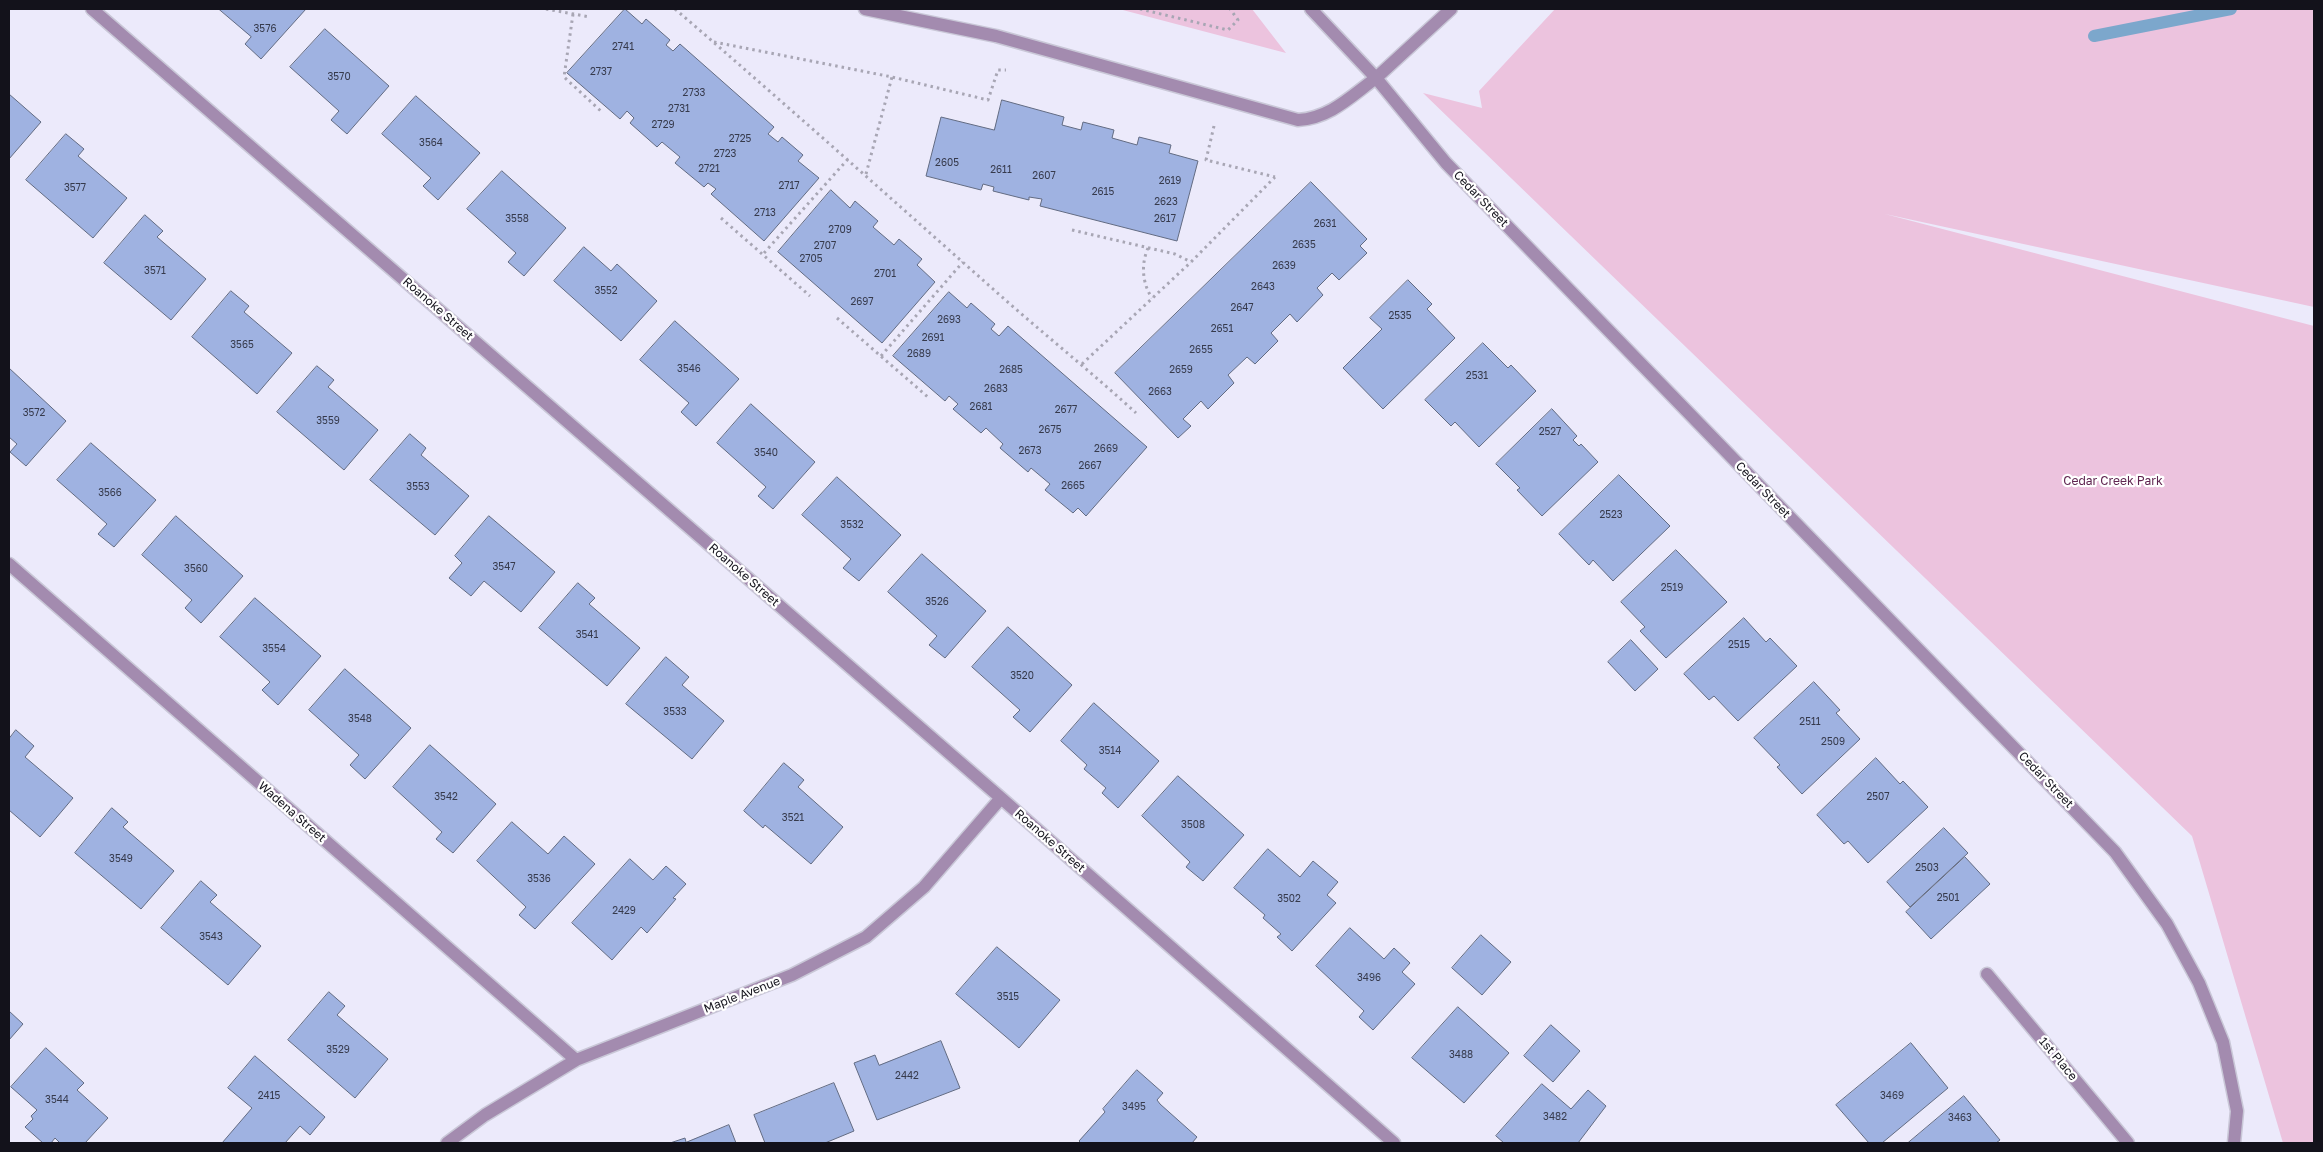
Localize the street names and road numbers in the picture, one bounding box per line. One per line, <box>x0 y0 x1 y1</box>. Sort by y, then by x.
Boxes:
street label: Cedar Street <box>1451 168 1511 230</box>
street label: Roanoke Street <box>400 274 476 344</box>
street label: Cedar Street <box>1733 459 1793 521</box>
street label: Roanoke Street <box>706 540 782 610</box>
street label: Cedar Street <box>2016 749 2076 811</box>
street label: Wadena Street <box>255 779 329 845</box>
street label: Roanoke Street <box>1012 806 1088 876</box>
street label: Maple Avenue <box>702 974 782 1016</box>
street label: 1st Place <box>2036 1034 2080 1084</box>

